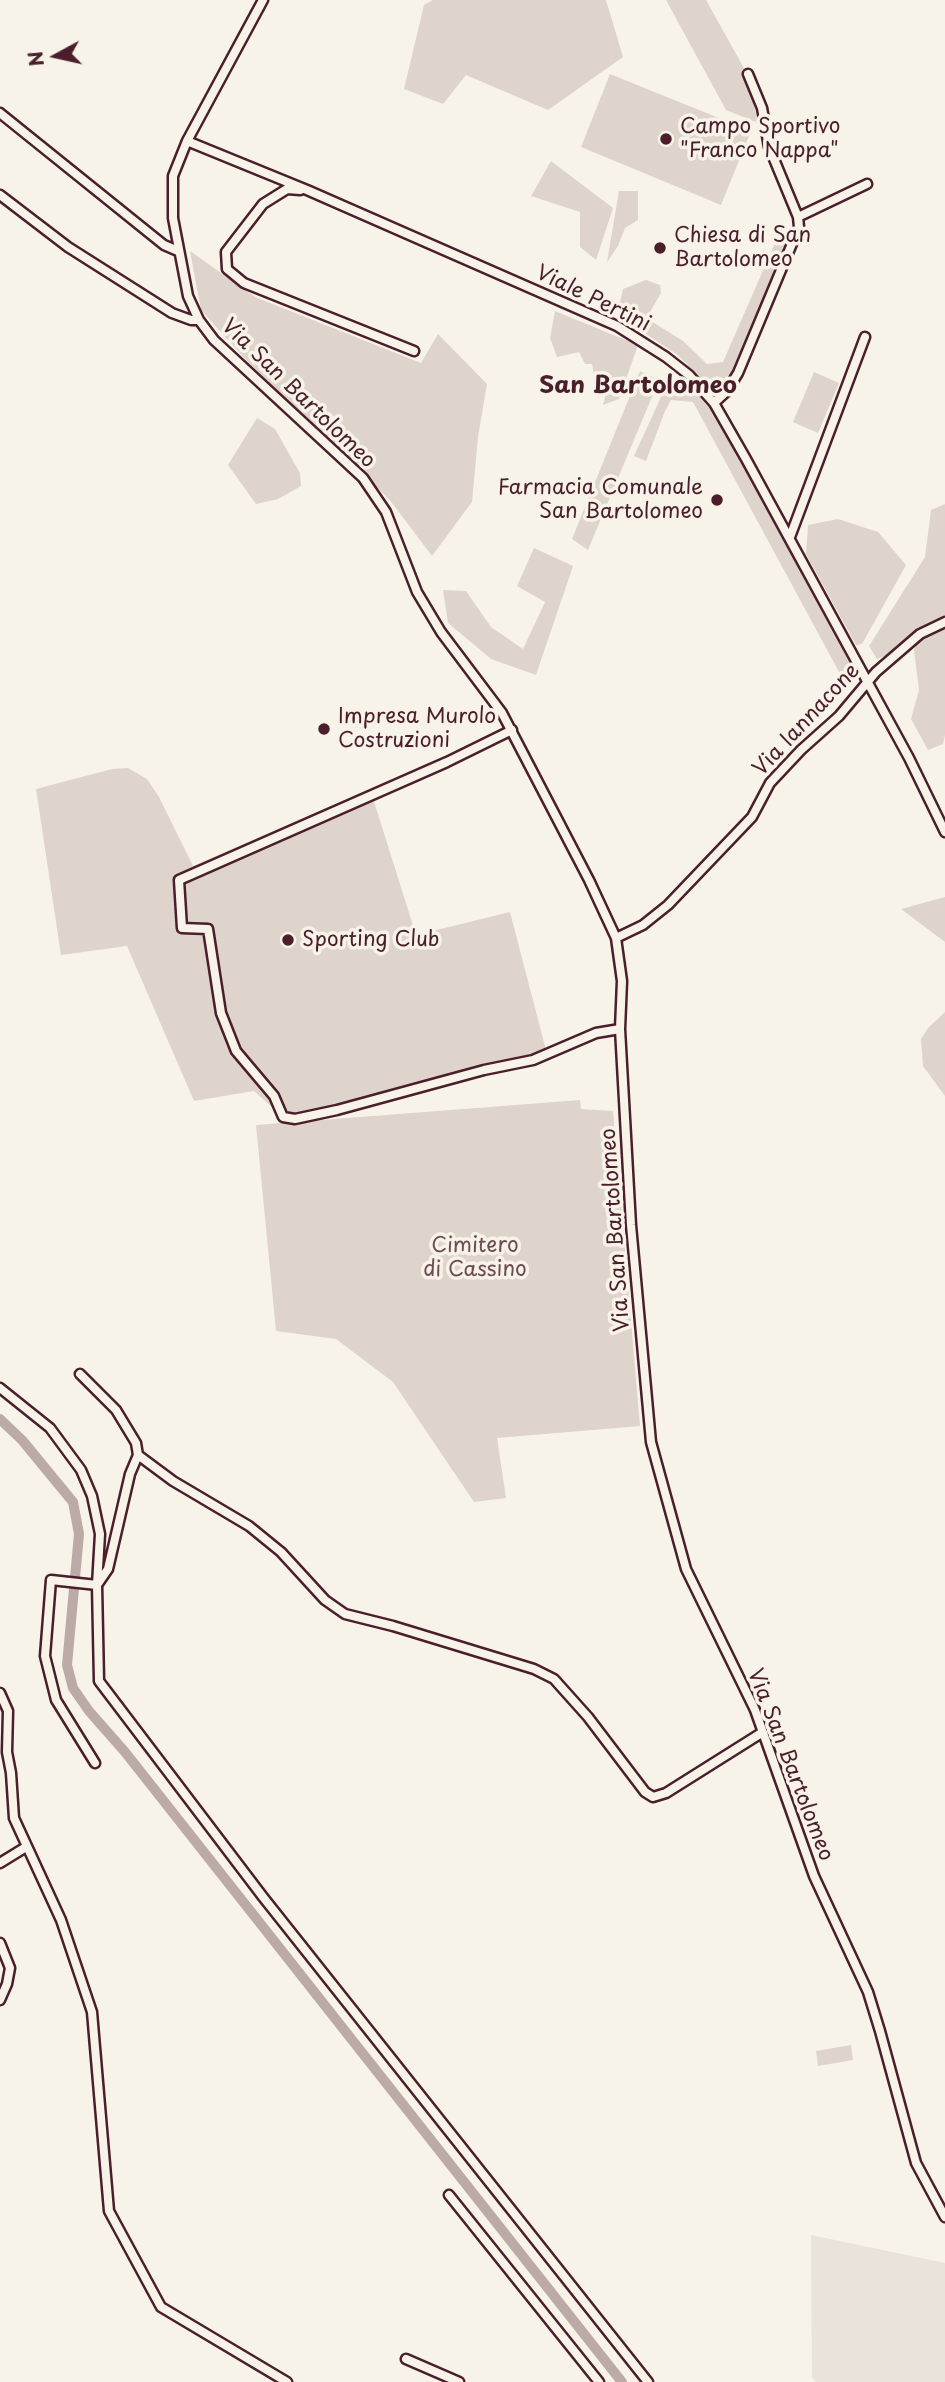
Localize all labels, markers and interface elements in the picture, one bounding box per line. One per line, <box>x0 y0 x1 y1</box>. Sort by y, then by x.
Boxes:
north arrow <box>21 21 91 91</box>
text: N <box>20 50 50 68</box>
place label: Campo Sportivo "Franco Nappa" <box>680 114 840 164</box>
marker: Campo Sportivo "Franco Nappa" <box>658 131 674 147</box>
place label: Chiesa di San Bartolomeo <box>674 223 811 273</box>
marker: Chiesa di San Bartolomeo <box>652 240 668 256</box>
street label: Viale Pertini <box>532 260 654 338</box>
street label: Via San Bartolomeo <box>216 314 380 474</box>
district label: San Bartolomeo <box>539 372 737 400</box>
place label: Farmacia Comunale San Bartolomeo <box>498 475 703 525</box>
marker: Farmacia Comunale San Bartolomeo <box>709 492 725 508</box>
street label: Via Iannacone <box>748 658 866 782</box>
place label: Impresa Murolo Costruzioni <box>338 704 496 754</box>
marker: Impresa Murolo Costruzioni <box>316 721 332 737</box>
place label: Sporting Club <box>302 927 439 953</box>
marker: Sporting Club <box>280 932 296 948</box>
street label: Via San Bartolomeo <box>596 1127 636 1333</box>
park label: Cimitero di Cassino <box>423 1233 527 1283</box>
street label: Via San Bartolomeo <box>742 1665 838 1865</box>

